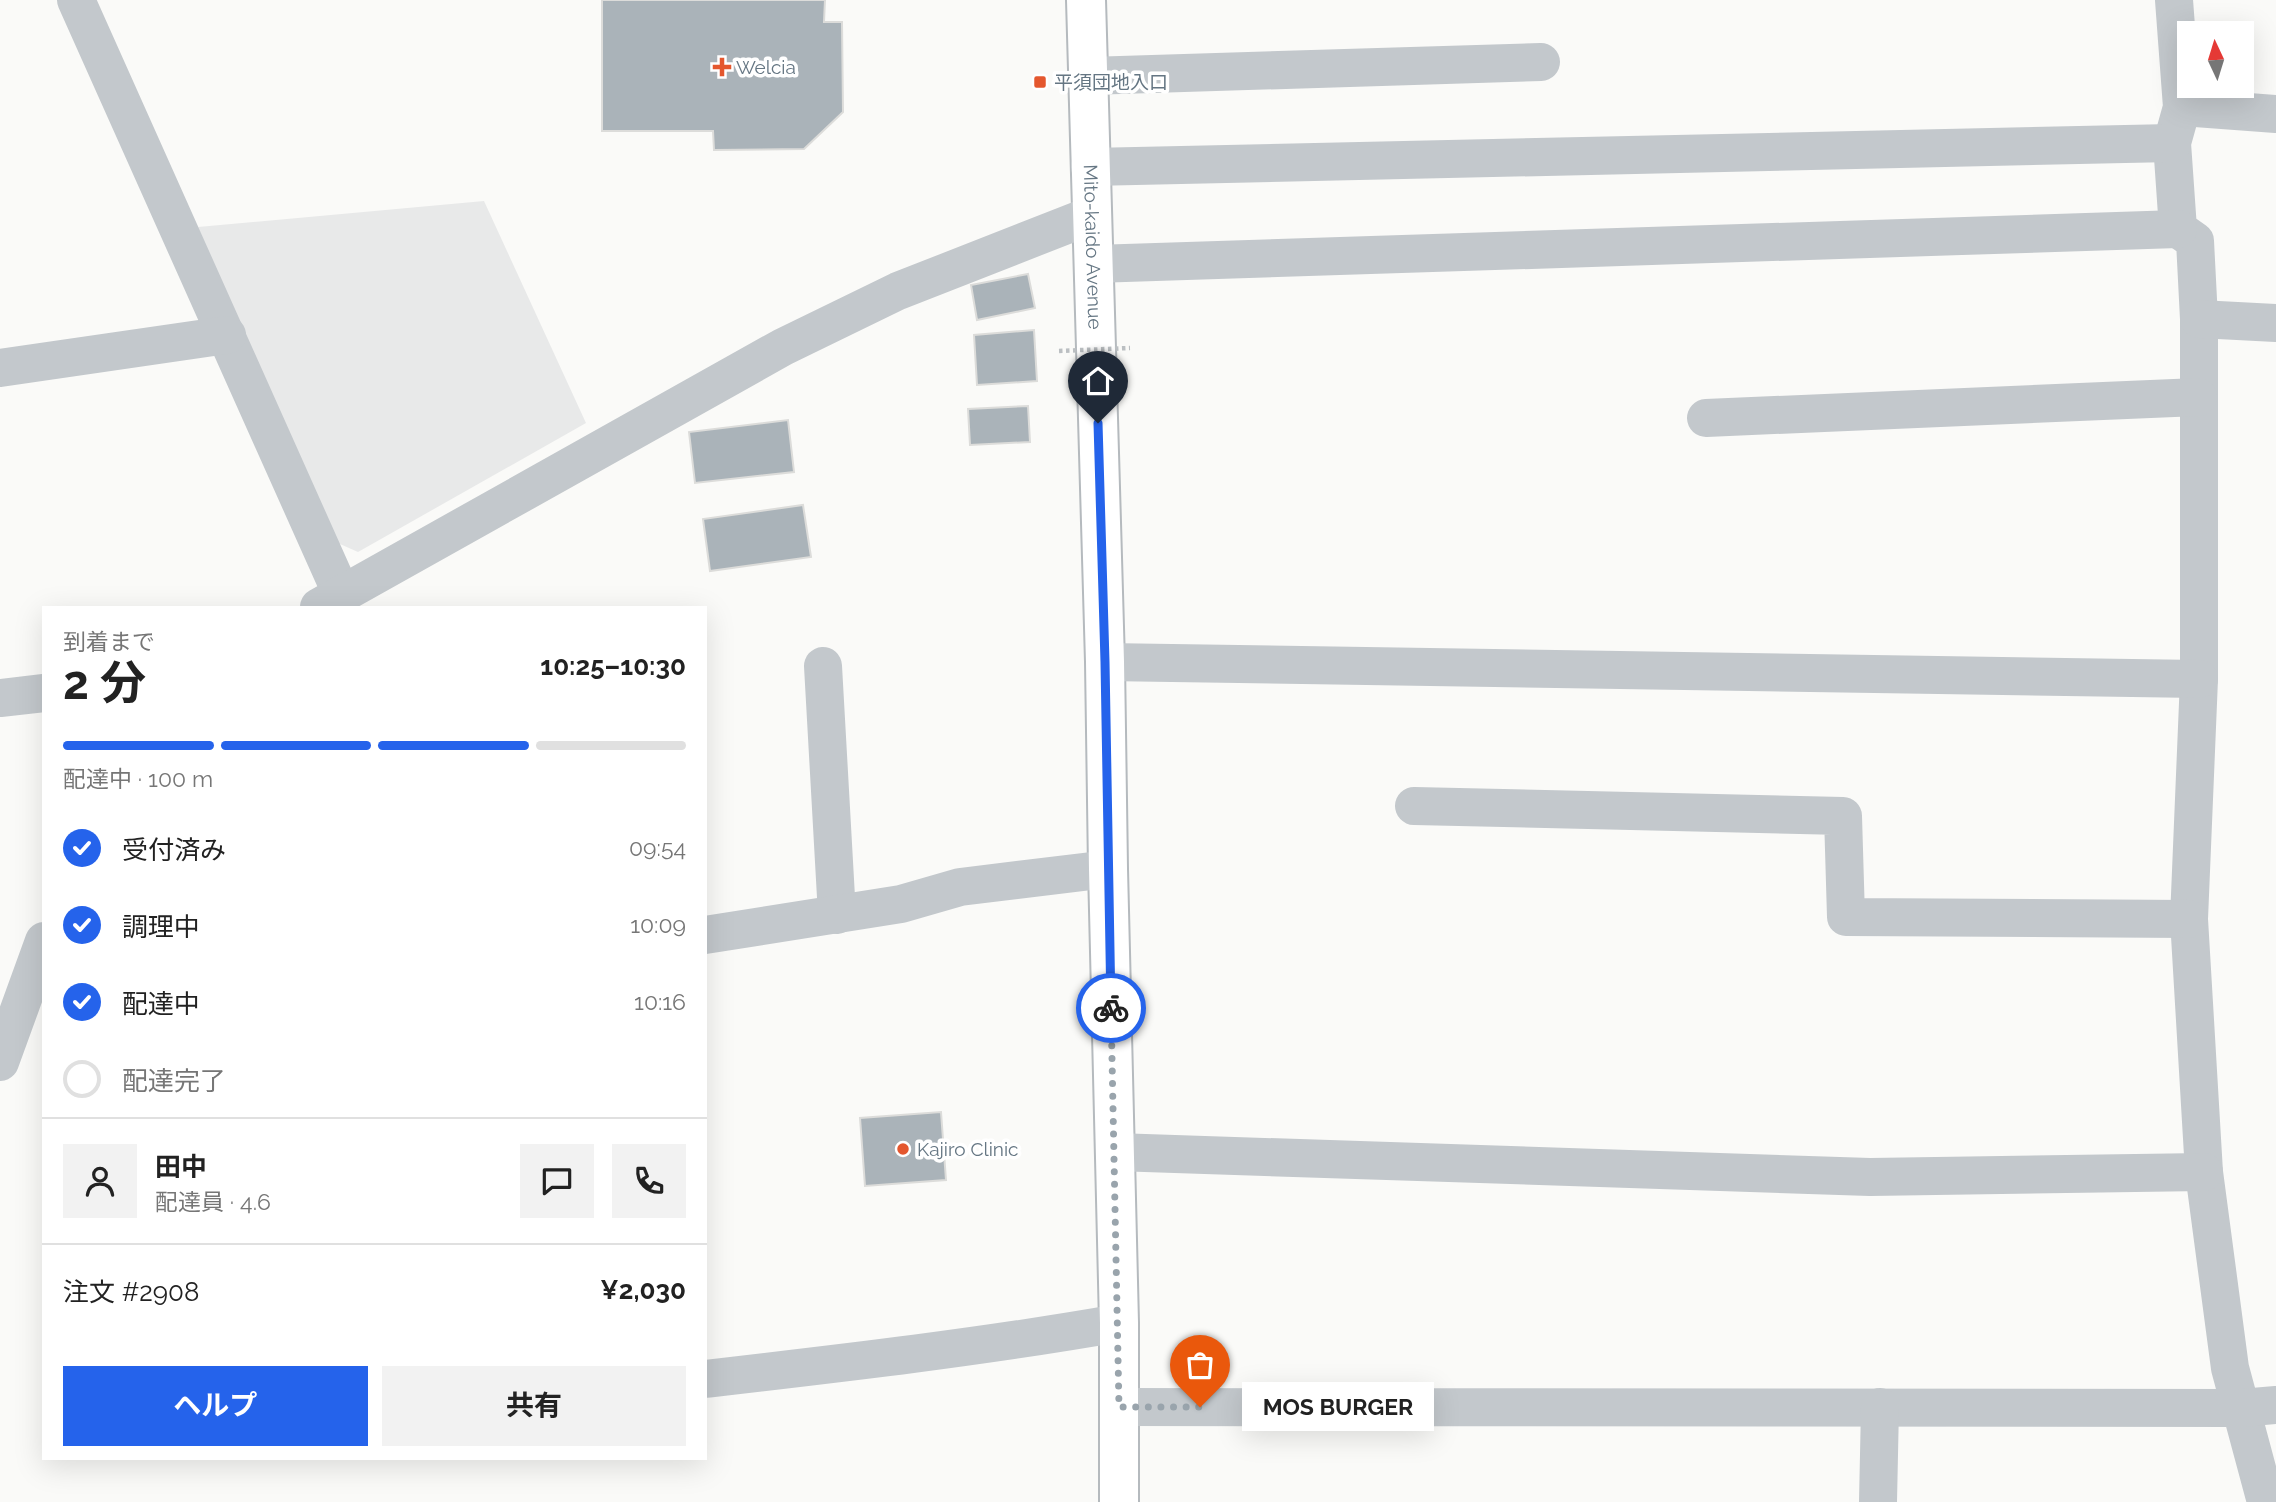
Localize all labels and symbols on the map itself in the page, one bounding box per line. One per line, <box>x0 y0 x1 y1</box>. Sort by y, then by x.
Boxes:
north arrow <box>2177 21 2254 98</box>
place label: Welcia <box>736 56 796 78</box>
marker: Welcia <box>714 59 730 75</box>
place label: 平須団地入口 <box>1054 71 1168 93</box>
marker: 平須団地入口 <box>1032 74 1048 90</box>
street label: Mito-kaido Avenue <box>1080 164 1106 330</box>
pin <box>1068 351 1128 423</box>
courier <box>1076 973 1146 1043</box>
place label: Kajiro Clinic <box>917 1138 1019 1160</box>
marker: Kajiro Clinic <box>895 1141 911 1157</box>
pin <box>1170 1335 1230 1407</box>
callout: MOS BURGER <box>1242 1382 1434 1432</box>

